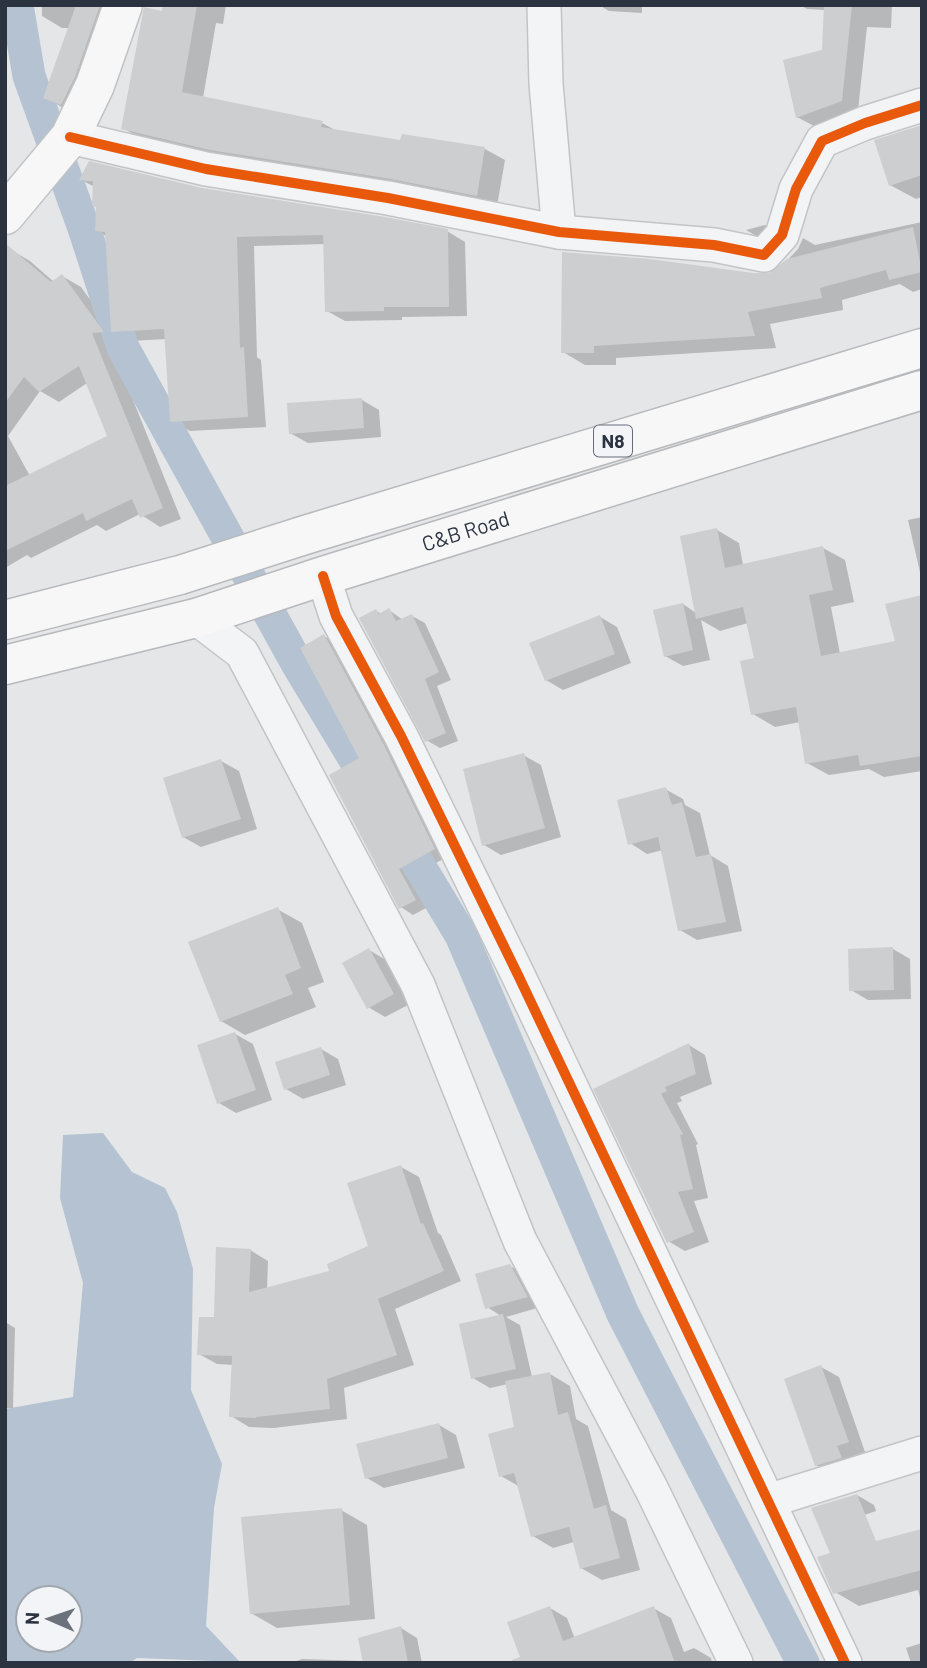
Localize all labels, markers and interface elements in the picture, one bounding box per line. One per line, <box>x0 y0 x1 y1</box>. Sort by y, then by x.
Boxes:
road number: N8 <box>594 426 632 456</box>
street label: C&B Road <box>418 505 512 556</box>
north arrow <box>14 1584 84 1654</box>
text: N <box>20 1612 43 1625</box>

